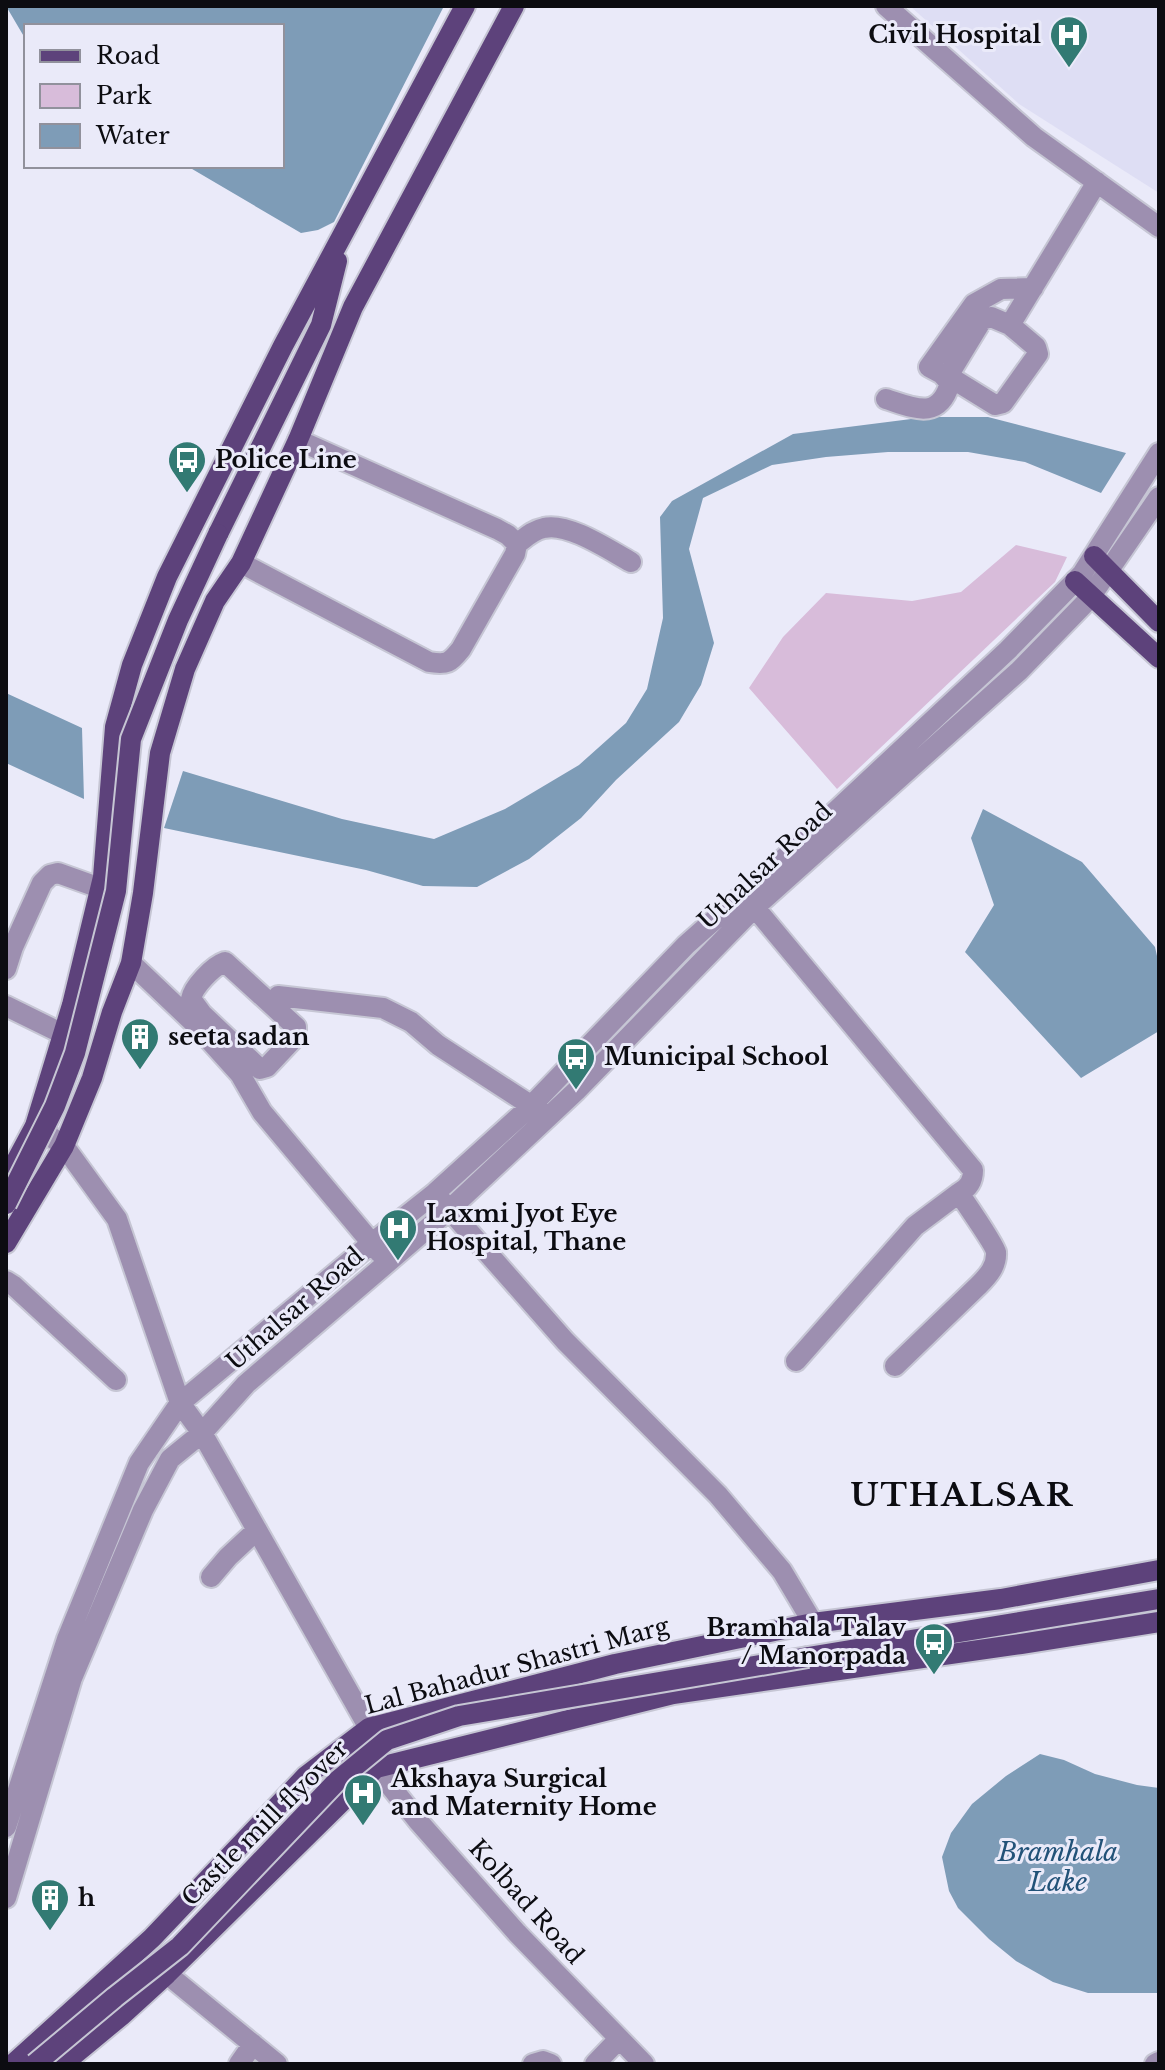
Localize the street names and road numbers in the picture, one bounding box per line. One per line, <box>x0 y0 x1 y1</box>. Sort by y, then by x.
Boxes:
street label: Uthalsar Road <box>692 796 838 935</box>
street label: Uthalsar Road <box>220 1241 369 1376</box>
street label: Lal Bahadur Shastri Marg <box>361 1611 673 1720</box>
street label: Castle mill flyover <box>176 1733 354 1912</box>
street label: Kolbad Road <box>463 1833 590 1970</box>

